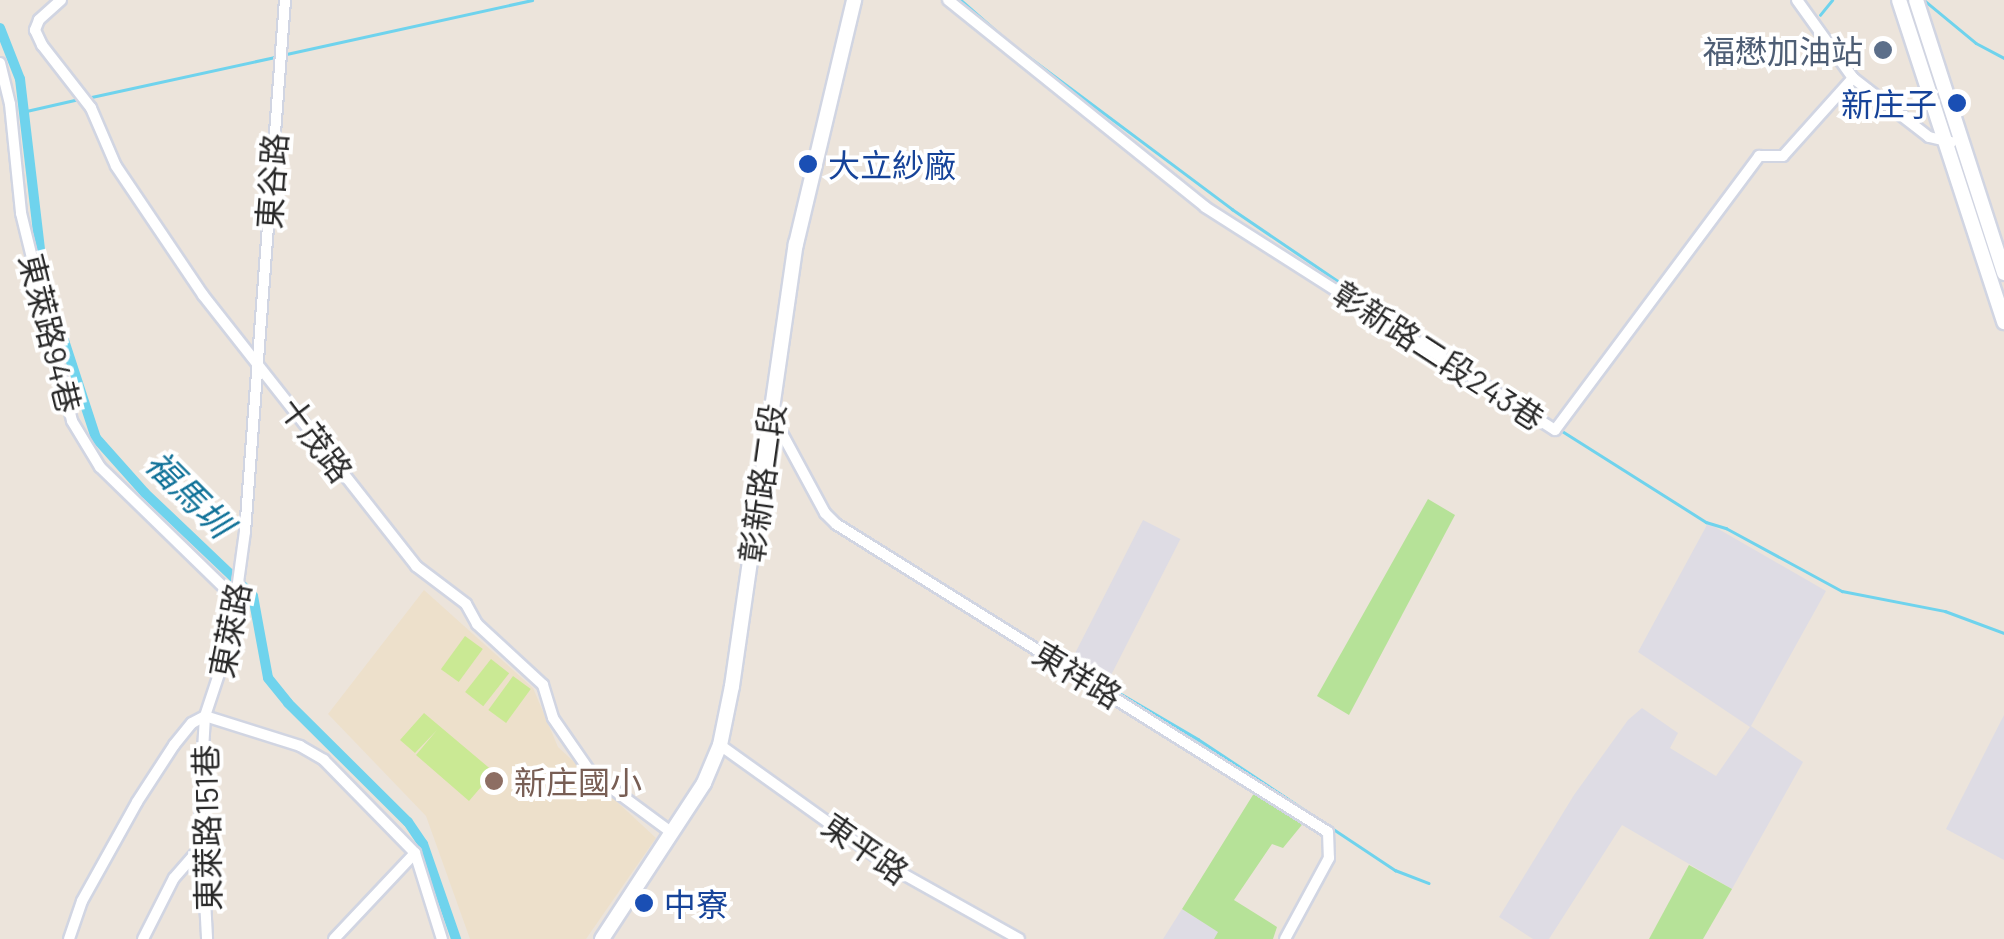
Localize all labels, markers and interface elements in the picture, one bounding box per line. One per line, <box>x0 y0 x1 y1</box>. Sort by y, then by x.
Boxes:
place label: 福懋加油站 <box>1703 31 1863 69</box>
marker: 福懋加油站 <box>1872 39 1894 61</box>
place label: 新庄子 <box>1841 84 1937 122</box>
marker: 新庄子 <box>1946 92 1968 114</box>
street label: 東谷路 <box>248 132 294 230</box>
place label: 大立紗廠 <box>828 145 956 183</box>
marker: 大立紗廠 <box>797 153 819 175</box>
street label: 東萊路94巷 <box>13 250 89 416</box>
street label: 彰新路二段243巷 <box>1327 273 1551 437</box>
street label: 十茂路 <box>273 389 361 489</box>
street label: 彰新路二段 <box>731 401 791 565</box>
water label: 福馬圳 <box>138 441 242 545</box>
street label: 東萊路 <box>201 579 257 681</box>
street label: 東祥路 <box>1027 633 1129 715</box>
street label: 東萊路151巷 <box>185 745 227 911</box>
place label: 新庄國小 <box>514 762 642 800</box>
marker: 新庄國小 <box>483 770 505 792</box>
street label: 東平路 <box>816 805 916 891</box>
place label: 中寮 <box>664 884 728 922</box>
marker: 中寮 <box>633 892 655 914</box>

